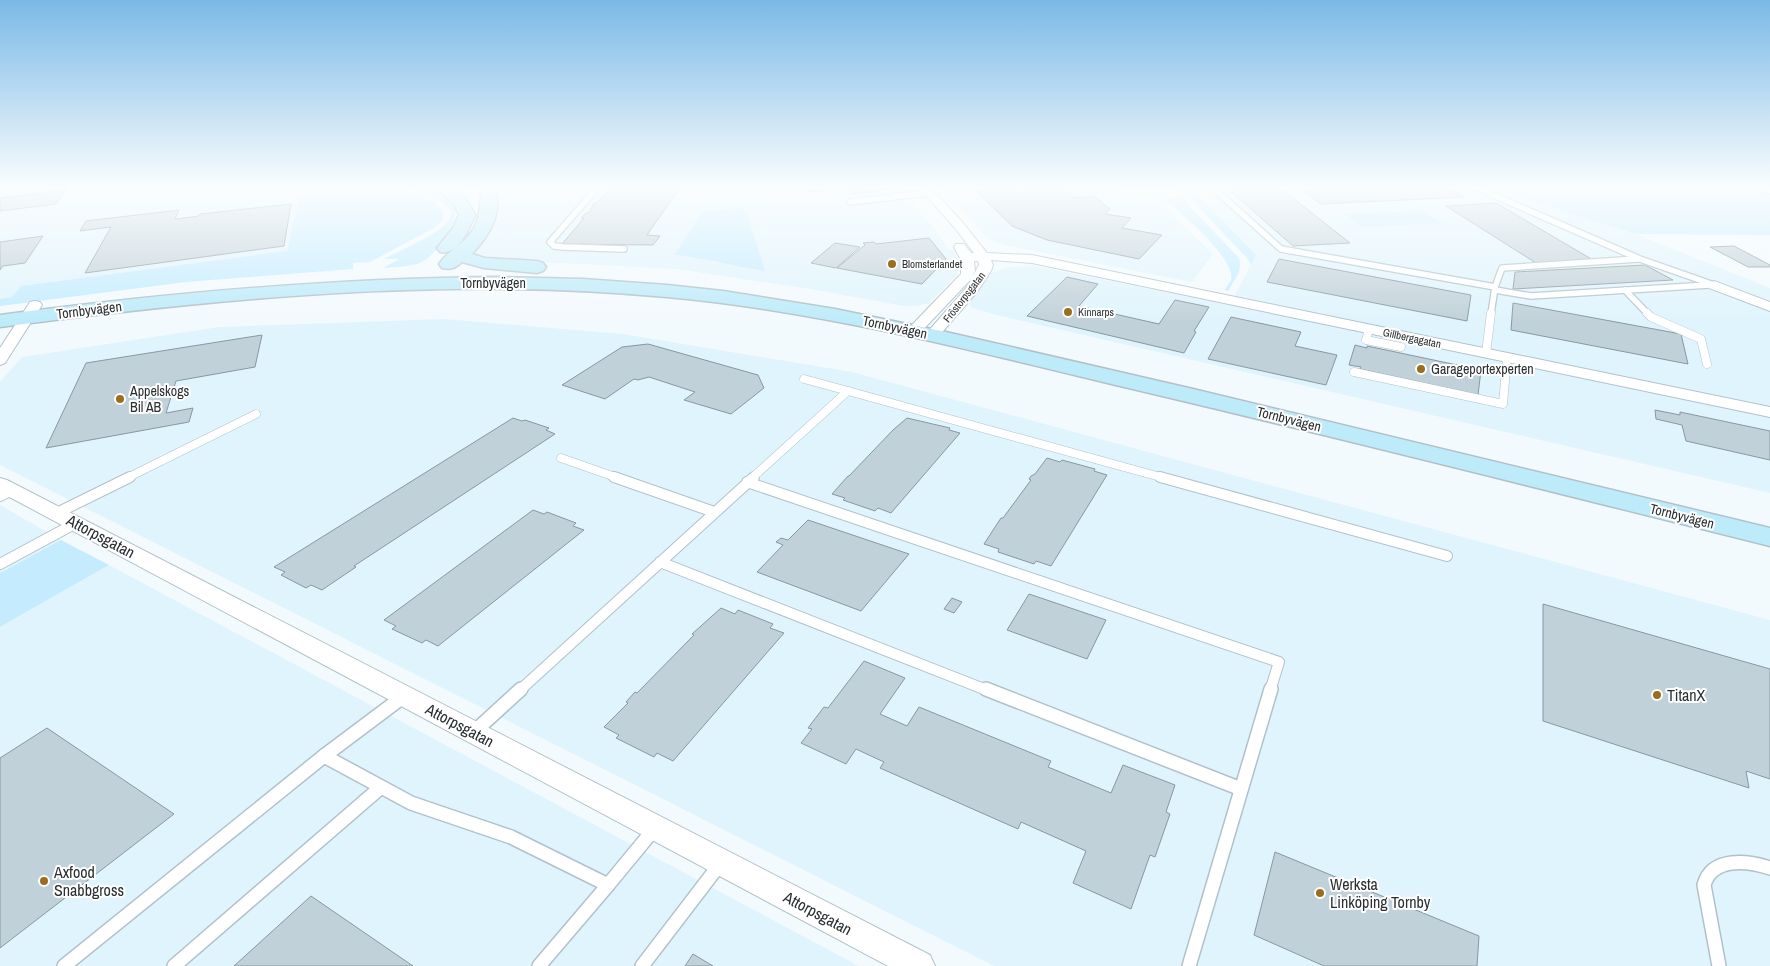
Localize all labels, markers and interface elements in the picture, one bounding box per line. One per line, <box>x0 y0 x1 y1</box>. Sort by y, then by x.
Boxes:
place label: Blomsterlandet <box>902 257 963 271</box>
marker: Blomsterlandet <box>886 258 898 270</box>
street label: Fröstorpsgatan <box>940 269 988 325</box>
street label: Tornbyvägen <box>460 274 526 292</box>
street label: Tornbyvägen <box>55 297 123 323</box>
place label: Kinnarps <box>1078 305 1115 319</box>
marker: Kinnarps <box>1062 306 1074 318</box>
street label: Tornbyvägen <box>861 311 929 343</box>
street label: Gillbergagatan <box>1382 325 1442 351</box>
place label: Garageportexperten <box>1431 360 1534 378</box>
marker: Garageportexperten <box>1415 363 1427 375</box>
place label: Appelskogs Bil AB <box>129 382 190 416</box>
marker: Appelskogs Bil AB <box>114 393 126 405</box>
street label: Tornbyvägen <box>1255 402 1323 436</box>
street label: Tornbyvägen <box>1648 499 1716 533</box>
street label: Attorpsgatan <box>62 508 139 563</box>
place label: TitanX <box>1667 684 1706 706</box>
marker: TitanX <box>1651 689 1663 701</box>
street label: Attorpsgatan <box>421 697 498 752</box>
place label: Axfood Snabbgross <box>53 861 124 901</box>
place label: Werksta Linköping Tornby <box>1330 873 1431 913</box>
marker: Axfood Snabbgross <box>38 875 50 887</box>
street label: Attorpsgatan <box>779 885 856 940</box>
marker: Werksta Linköping Tornby <box>1314 887 1326 899</box>

